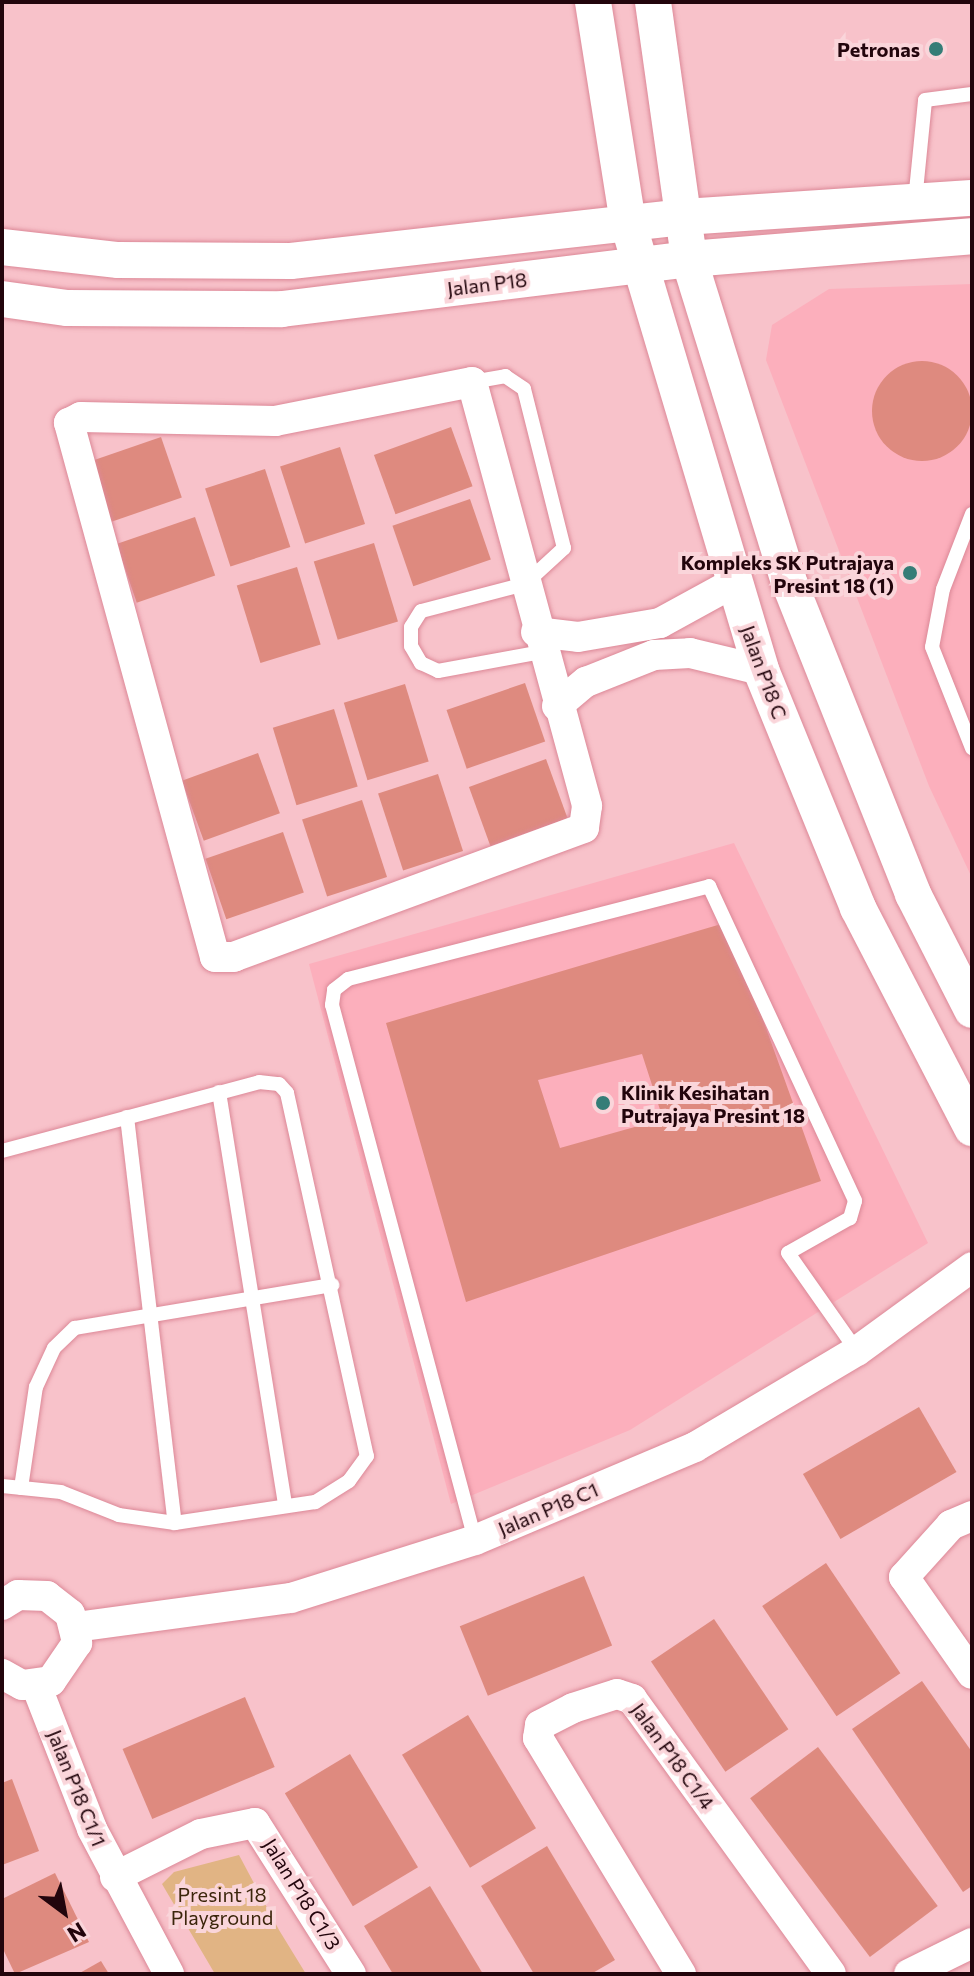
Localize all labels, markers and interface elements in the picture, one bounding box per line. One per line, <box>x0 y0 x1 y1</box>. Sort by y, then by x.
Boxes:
place label: Petronas <box>837 37 920 61</box>
marker: Petronas <box>927 40 945 58</box>
street label: Jalan P18 <box>446 267 528 301</box>
place label: Kompleks SK Putrajaya Presint 18 (1) <box>681 550 894 597</box>
marker: Kompleks SK Putrajaya Presint 18 (1) <box>901 564 919 582</box>
street label: Jalan P18 C <box>736 622 792 722</box>
place label: Klinik Kesihatan Putrajaya Presint 18 <box>621 1080 805 1127</box>
marker: Klinik Kesihatan Putrajaya Presint 18 <box>592 1092 614 1114</box>
street label: Jalan P18 C1 <box>494 1477 602 1541</box>
street label: Jalan P18 C1/4 <box>626 1698 720 1814</box>
street label: Jalan P18 C1/1 <box>43 1726 111 1850</box>
street label: Jalan P18 C1/3 <box>258 1834 346 1954</box>
north arrow <box>24 1872 104 1952</box>
park label: Presint 18 Playground <box>171 1883 273 1930</box>
text: N <box>63 1917 91 1949</box>

